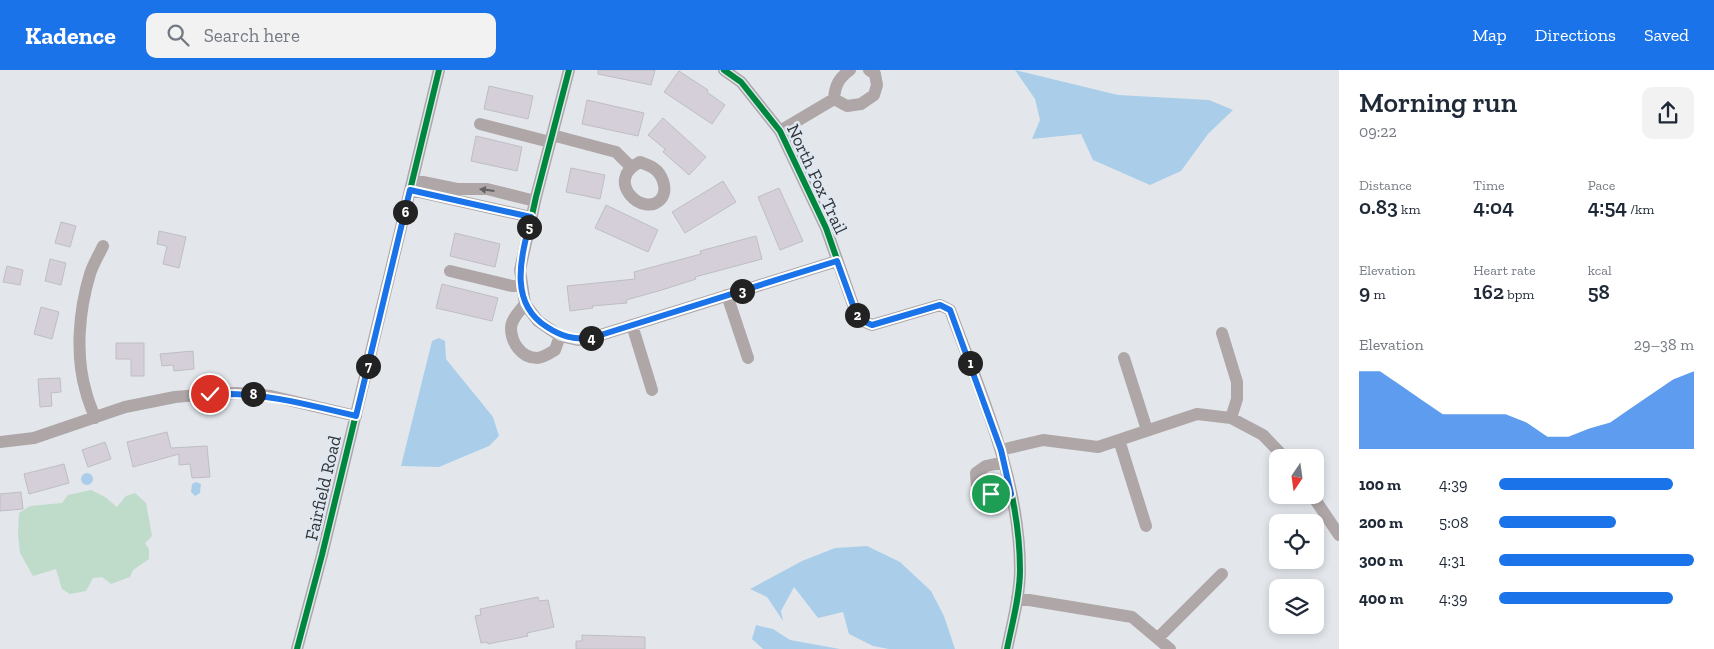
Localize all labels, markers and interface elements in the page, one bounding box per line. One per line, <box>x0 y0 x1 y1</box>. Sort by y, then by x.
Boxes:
search box <box>146 13 496 58</box>
text: Kadence <box>25 21 116 50</box>
icon: search <box>164 21 192 49</box>
text: Search here <box>204 24 300 47</box>
text: Map <box>1472 24 1507 46</box>
text: Directions <box>1535 24 1616 46</box>
text: Saved <box>1644 24 1689 46</box>
text: Morning run <box>1359 86 1517 119</box>
button: share <box>1642 87 1694 139</box>
street label: North Fox Trail <box>782 120 852 238</box>
text: 09:22 <box>1359 122 1397 141</box>
text: Distance <box>1359 177 1412 194</box>
text: Time <box>1473 177 1505 194</box>
text: Pace <box>1588 177 1615 194</box>
one-way arrow <box>479 186 495 194</box>
text: 0.83 <box>1359 194 1398 219</box>
text: 4:04 <box>1473 194 1514 219</box>
text: 4:54 <box>1588 194 1627 219</box>
pin: 6 <box>392 200 418 224</box>
text: km <box>1398 201 1420 218</box>
text: /km <box>1627 201 1654 218</box>
text: 6 <box>402 204 409 221</box>
pin: 5 <box>516 214 542 240</box>
text: 5 <box>526 219 533 236</box>
text: Elevation <box>1359 262 1416 279</box>
text: Heart rate <box>1473 262 1536 279</box>
text: kcal <box>1588 262 1612 279</box>
pin: 3 <box>730 278 754 304</box>
text: 9 <box>1359 279 1370 304</box>
text: 162 <box>1473 279 1504 304</box>
text: 58 <box>1588 279 1610 304</box>
text: 3 <box>739 283 746 300</box>
text: m <box>1370 286 1385 303</box>
text: bpm <box>1504 286 1534 303</box>
pin: 2 <box>844 302 870 328</box>
text: 2 <box>854 307 861 324</box>
pin: 4 <box>578 326 604 350</box>
text: 4 <box>588 330 595 347</box>
text: Elevation <box>1359 335 1424 354</box>
text: 29–38 m <box>1634 335 1694 354</box>
pin: 1 <box>958 350 982 376</box>
pin: 7 <box>356 354 380 378</box>
text: 1 <box>968 355 973 372</box>
text: 7 <box>365 358 372 375</box>
pin <box>189 373 231 415</box>
icon: check <box>196 380 224 408</box>
pin: 8 <box>240 382 266 406</box>
text: 8 <box>250 386 257 403</box>
street label: Fairfield Road <box>300 433 346 543</box>
north arrow <box>1269 449 1324 504</box>
map controls <box>1269 449 1324 634</box>
pin <box>970 473 1012 515</box>
text: 100 m <box>1359 475 1401 494</box>
text: 4:39 <box>1439 475 1468 494</box>
icon: arrive <box>977 480 1005 508</box>
text: 200 m <box>1359 513 1403 532</box>
text: 5:08 <box>1439 513 1469 532</box>
button: locate <box>1269 514 1324 569</box>
text: 300 m <box>1359 551 1403 570</box>
text: 4:31 <box>1439 551 1465 570</box>
button: layers <box>1269 579 1324 634</box>
text: 400 m <box>1359 589 1404 608</box>
text: 4:39 <box>1439 589 1468 608</box>

